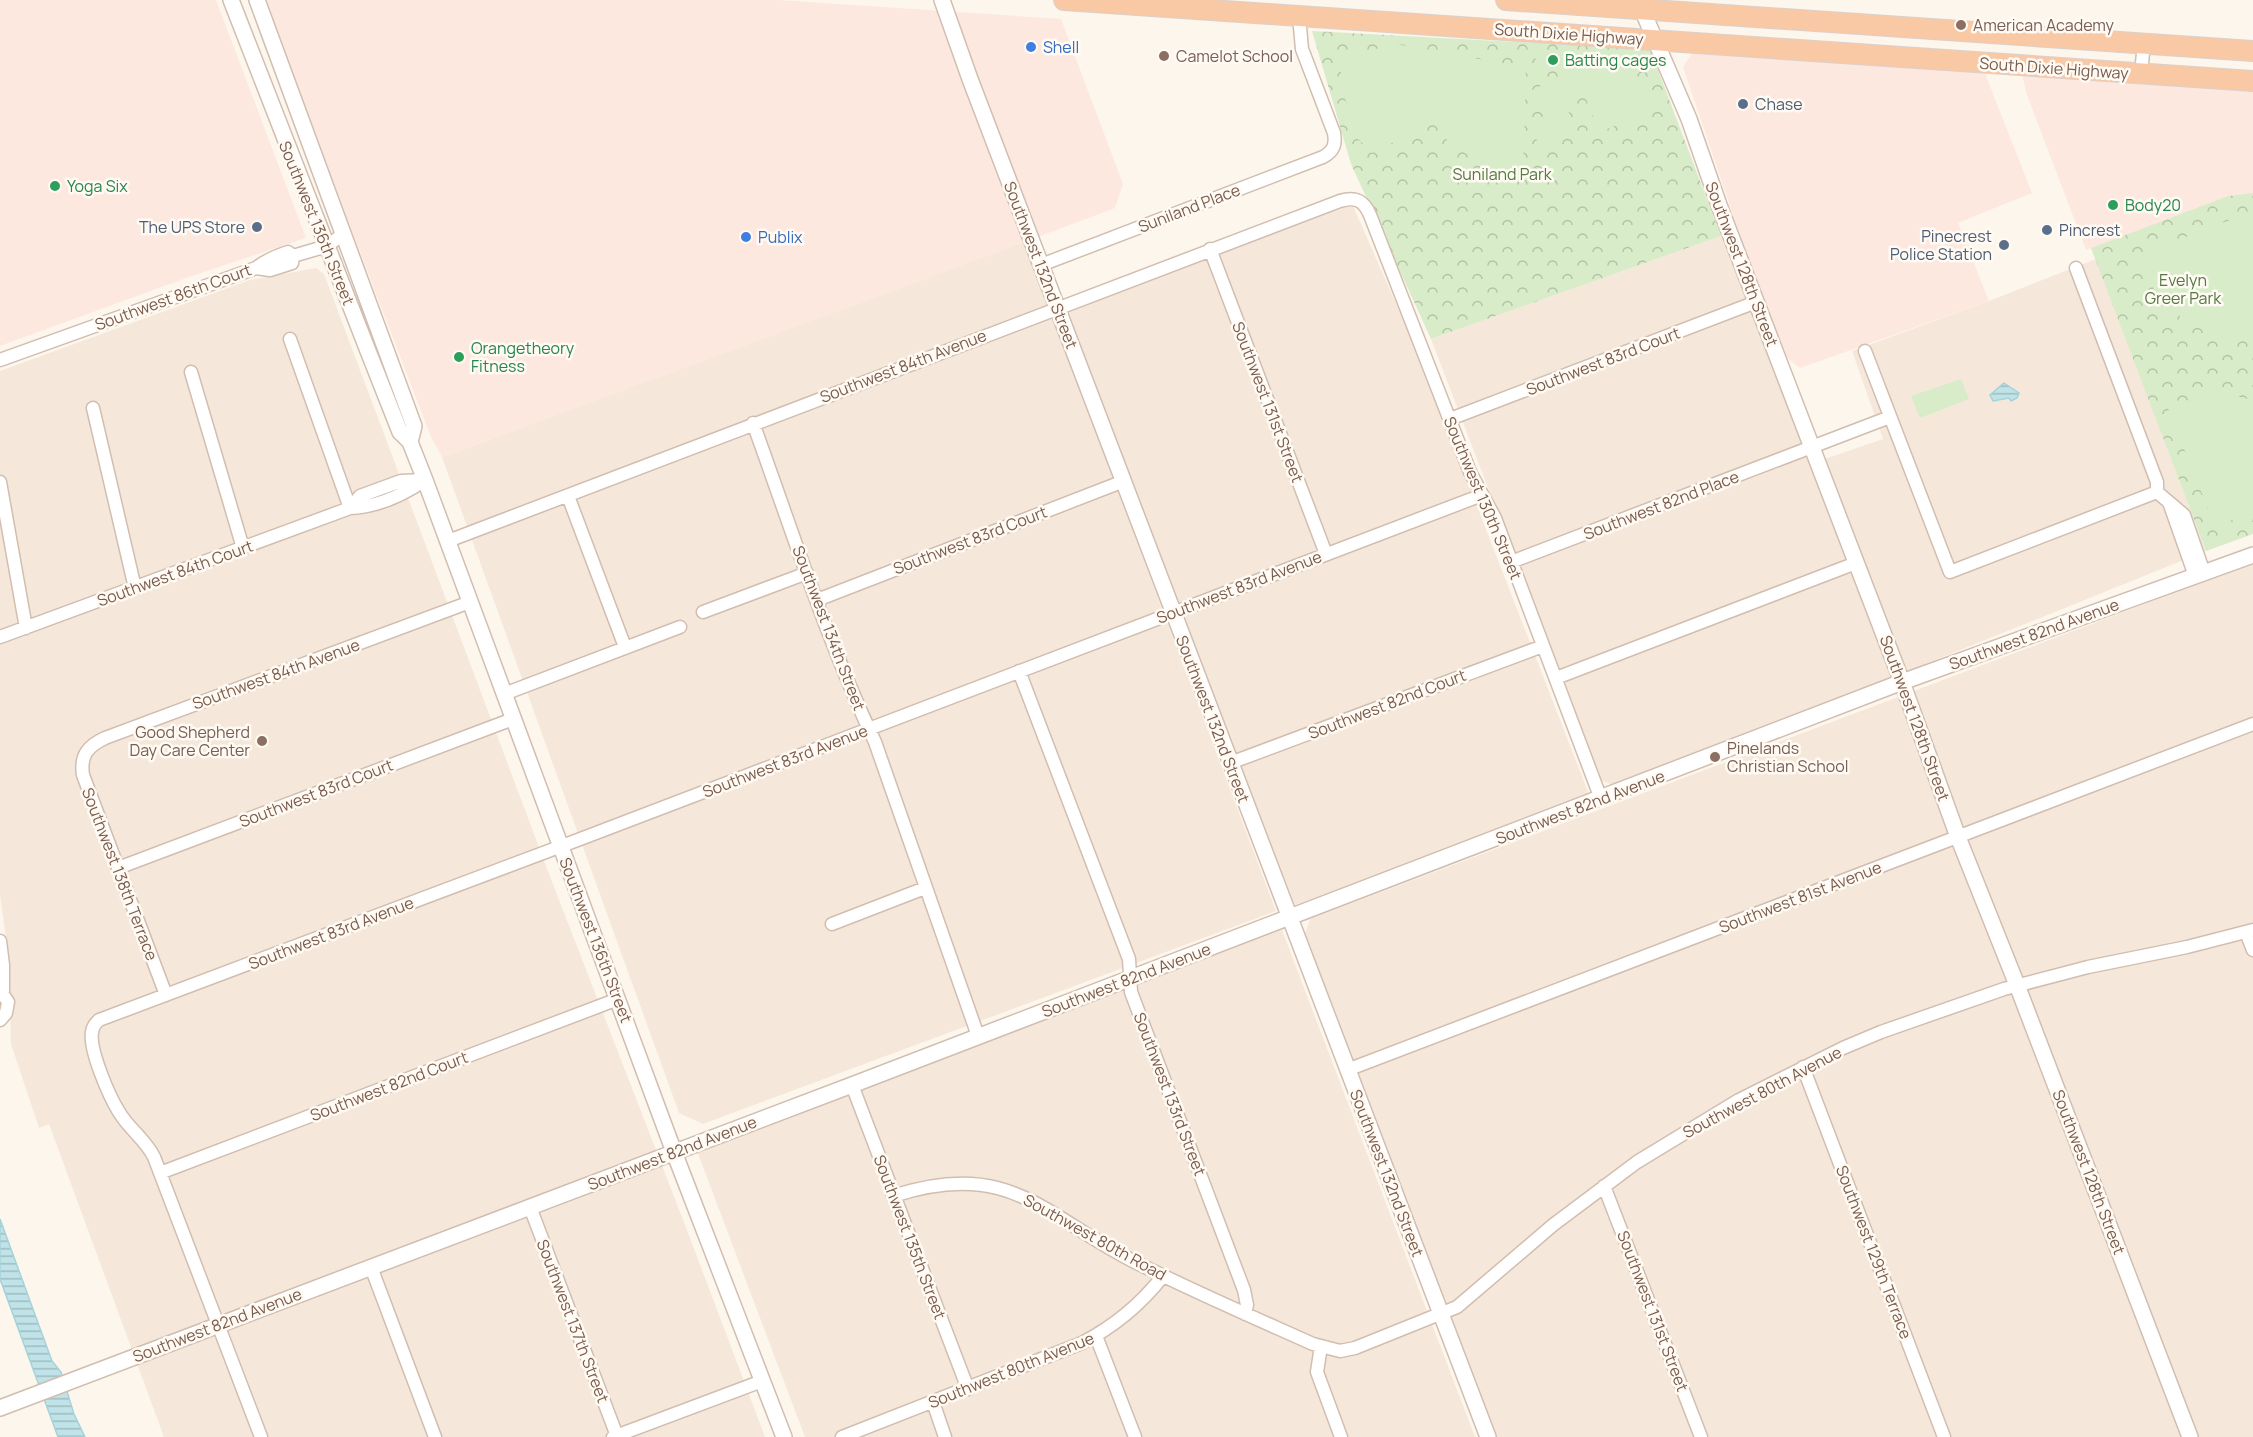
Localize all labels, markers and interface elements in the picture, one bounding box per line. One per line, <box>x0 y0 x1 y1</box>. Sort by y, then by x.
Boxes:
place label: American Academy <box>1973 14 2115 36</box>
street label: South Dixie Highway <box>1494 18 1645 50</box>
marker: American Academy <box>1954 18 1968 32</box>
place label: Shell <box>1043 36 1079 58</box>
marker: Shell <box>1024 40 1038 54</box>
place label: Camelot School <box>1176 45 1293 67</box>
marker: Camelot School <box>1157 49 1171 63</box>
place label: Batting cages <box>1565 49 1666 71</box>
street label: South Dixie Highway <box>1979 52 2130 84</box>
marker: Batting cages <box>1546 53 1560 67</box>
place label: Chase <box>1755 93 1803 115</box>
marker: Chase <box>1736 97 1750 111</box>
street label: Southwest 136th Street <box>274 138 360 308</box>
park label: Suniland Park <box>1452 163 1553 185</box>
place label: Yoga Six <box>67 175 128 197</box>
street label: Southwest 132nd Street <box>999 178 1083 352</box>
street label: Suniland Place <box>1135 178 1243 238</box>
street label: Southwest 128th Street <box>1700 178 1784 350</box>
marker: Yoga Six <box>48 179 62 193</box>
place label: Body20 <box>2125 194 2181 216</box>
marker: Body20 <box>2106 198 2120 212</box>
place label: The UPS Store <box>139 216 245 238</box>
place label: Pincrest <box>2059 219 2120 241</box>
marker: The UPS Store <box>250 220 264 234</box>
marker: Pincrest <box>2040 223 2054 237</box>
place label: Pinecrest Police Station <box>1890 225 1992 265</box>
place label: Publix <box>758 226 803 248</box>
marker: Publix <box>739 230 753 244</box>
marker: Pinecrest Police Station <box>1997 238 2011 252</box>
street label: Southwest 86th Court <box>92 258 254 336</box>
park label: Evelyn Greer Park <box>2145 269 2222 309</box>
street label: Southwest 131st Street <box>1227 319 1309 485</box>
street label: Southwest 83rd Court <box>1523 322 1683 400</box>
street label: Southwest 84th Avenue <box>817 324 989 408</box>
place label: Orangetheory Fitness <box>471 337 575 377</box>
marker: Orangetheory Fitness <box>452 350 466 364</box>
street label: Southwest 130th Street <box>1439 413 1527 583</box>
street label: Southwest 82nd Place <box>1580 465 1742 545</box>
street label: Southwest 83rd Court <box>890 501 1050 579</box>
street label: Southwest 84th Court <box>94 535 256 611</box>
street label: Southwest 134th Street <box>787 543 871 713</box>
street label: Southwest 83rd Avenue <box>1153 545 1325 629</box>
street label: Southwest 82nd Avenue <box>1946 593 2122 675</box>
street label: Southwest 132nd Street <box>1171 632 1255 806</box>
street label: Southwest 128th Street <box>1875 632 1955 804</box>
street label: Southwest 84th Avenue <box>189 633 363 715</box>
street label: Southwest 82nd Court <box>1305 664 1469 744</box>
street label: Southwest 83rd Avenue <box>699 719 871 803</box>
place label: Good Shepherd Day Care Center <box>129 721 250 761</box>
marker: Good Shepherd Day Care Center <box>255 734 269 748</box>
place label: Pinelands Christian School <box>1727 737 1848 777</box>
marker: Pinelands Christian School <box>1708 750 1722 764</box>
street label: Southwest 83rd Court <box>236 754 396 832</box>
street label: Southwest 82nd Avenue <box>1492 765 1668 849</box>
street label: Southwest 138th Terrace <box>77 785 163 963</box>
street label: Southwest 136th Street <box>554 854 638 1026</box>
street label: Southwest 81st Avenue <box>1716 856 1884 938</box>
street label: Southwest 83rd Avenue <box>245 891 417 975</box>
street label: Southwest 82nd Avenue <box>1038 938 1214 1022</box>
street label: Southwest 133rd Street <box>1129 1009 1211 1179</box>
street label: Southwest 80th Avenue <box>1679 1041 1845 1143</box>
street label: Southwest 82nd Court <box>307 1046 471 1126</box>
street label: Southwest 132nd Street <box>1345 1086 1429 1260</box>
street label: Southwest 128th Street <box>2047 1086 2131 1258</box>
street label: Southwest 82nd Avenue <box>584 1111 760 1195</box>
street label: Southwest 135th Street <box>868 1152 952 1322</box>
street label: Southwest 129th Terrace <box>1831 1162 1917 1342</box>
street label: Southwest 80th Road <box>1020 1189 1170 1285</box>
street label: Southwest 131st Street <box>1612 1228 1694 1394</box>
street label: Southwest 137th Street <box>532 1236 614 1406</box>
street label: Southwest 82nd Avenue <box>129 1283 305 1367</box>
street label: Southwest 80th Avenue <box>925 1327 1097 1413</box>

